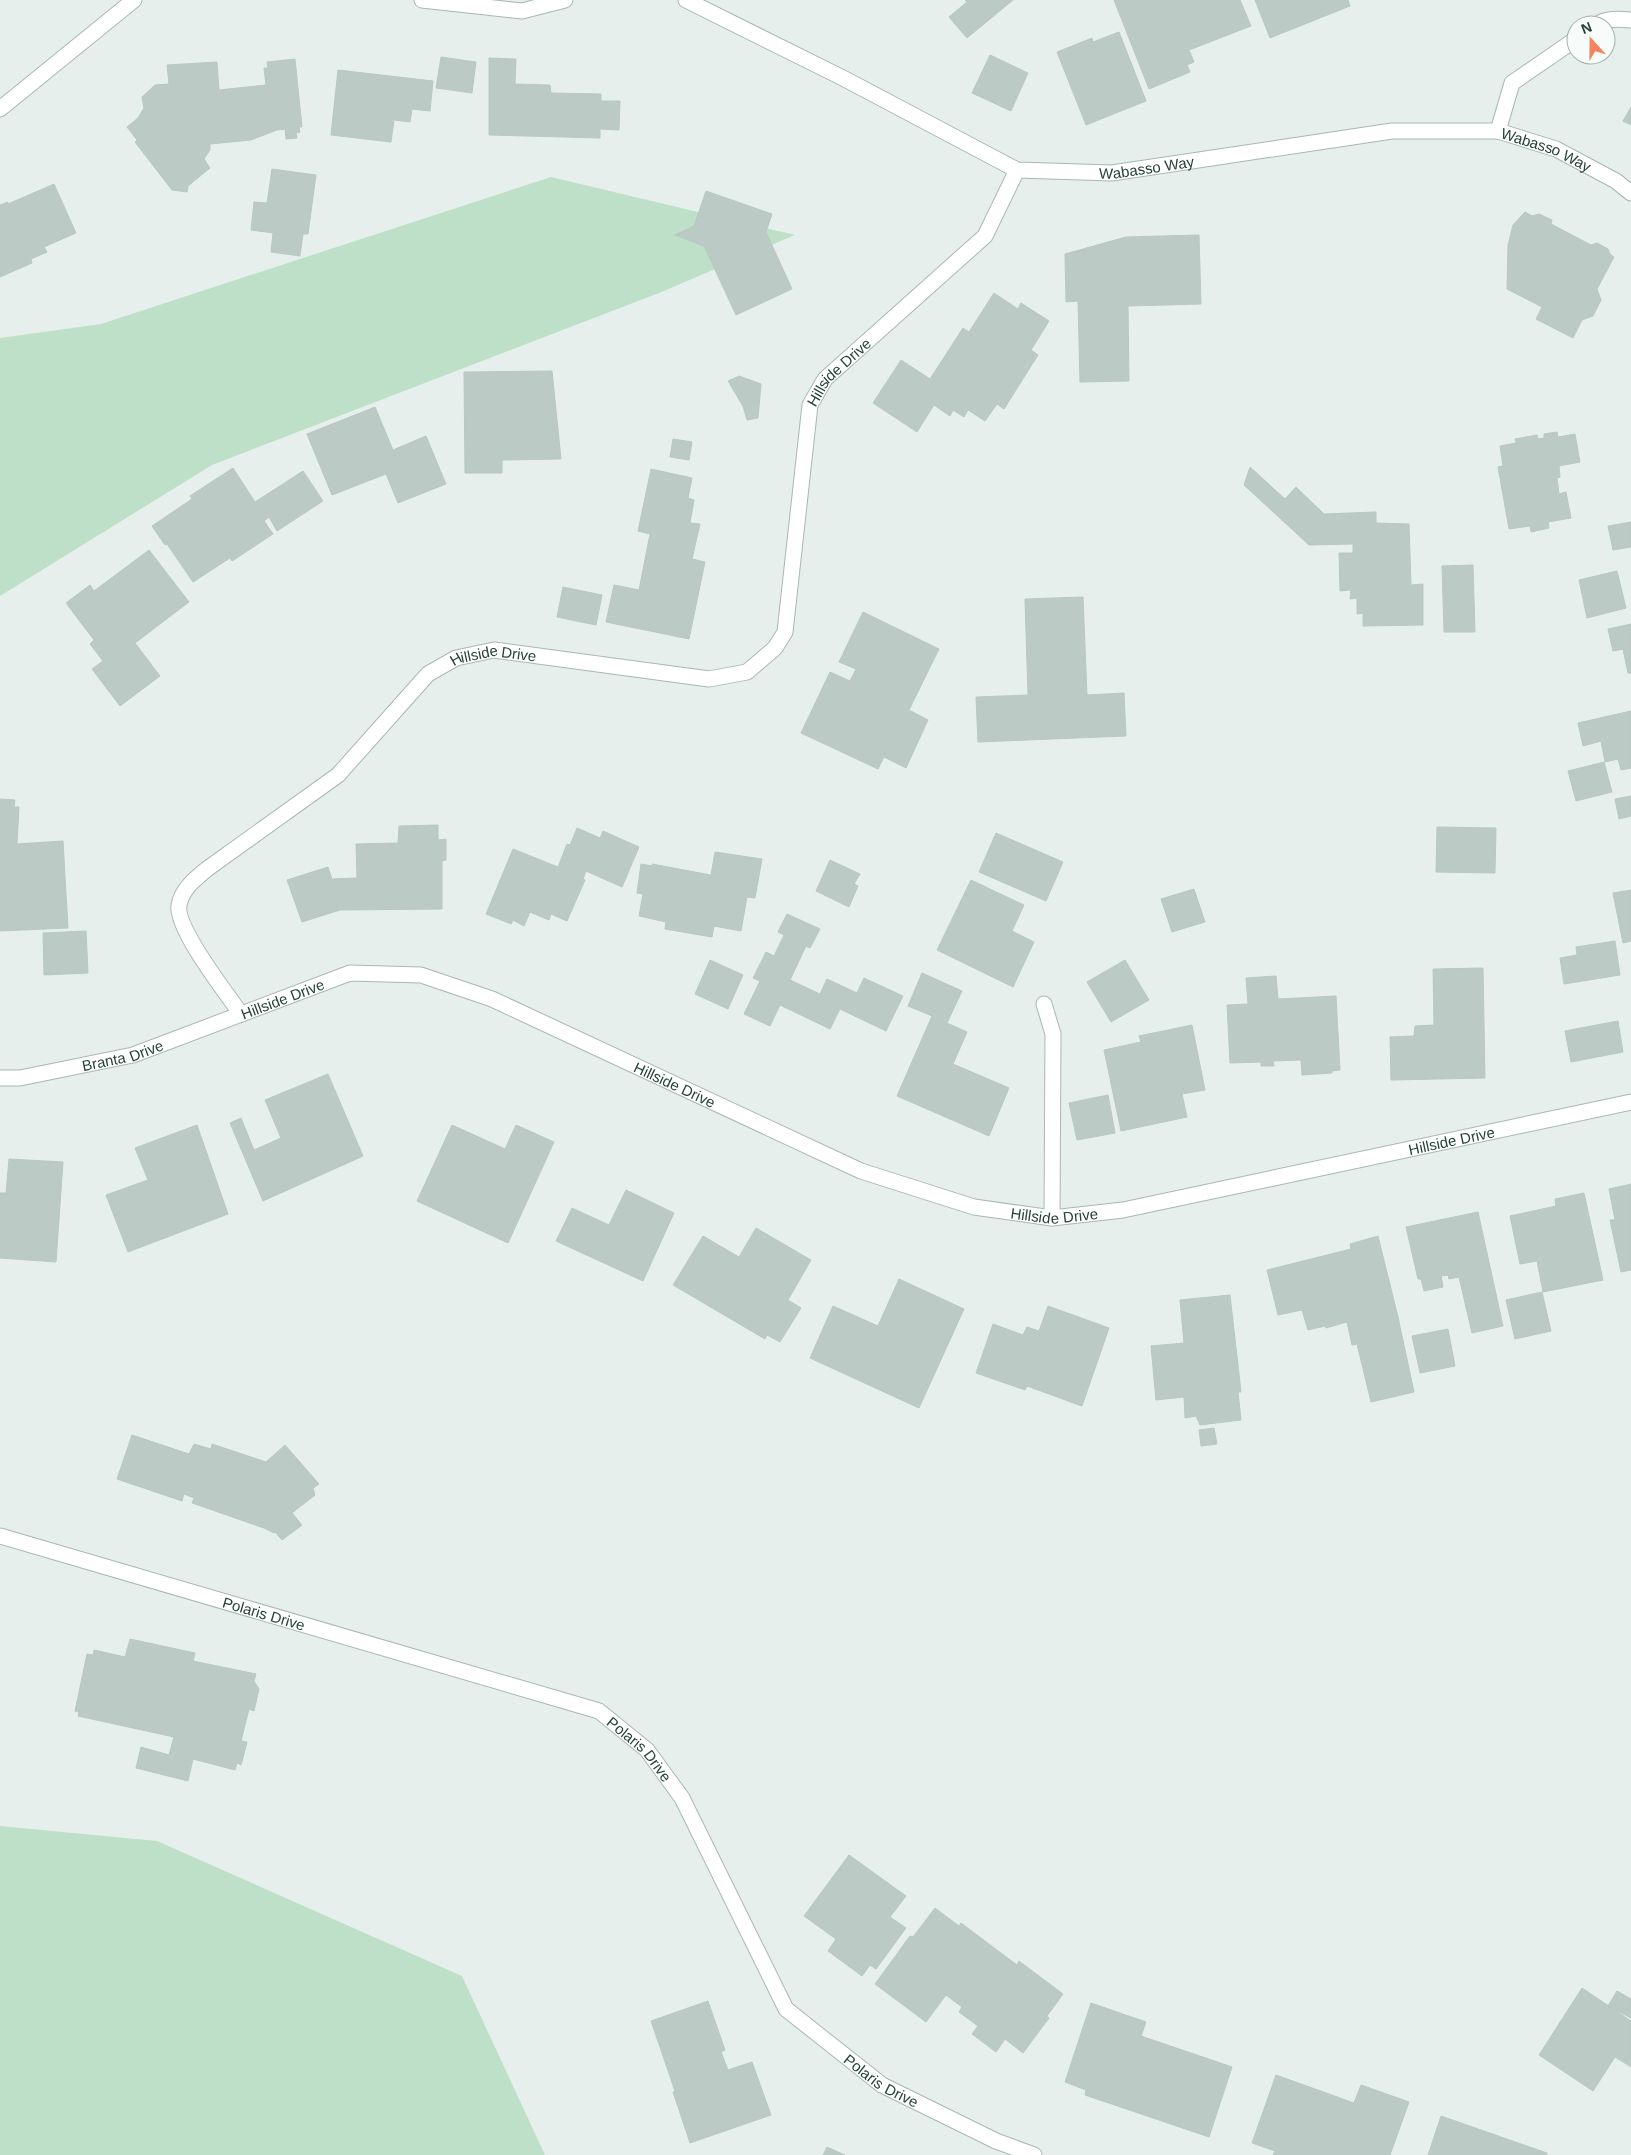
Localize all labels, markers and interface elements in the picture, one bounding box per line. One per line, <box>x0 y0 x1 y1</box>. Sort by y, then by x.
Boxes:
north arrow <box>1566 15 1616 65</box>
text: N <box>1579 19 1594 37</box>
street label: Wabasso Way <box>1499 124 1595 175</box>
street label: Wabasso Way <box>1099 152 1195 182</box>
street label: Hillside Drive <box>803 334 874 409</box>
street label: Hillside Drive <box>446 641 537 668</box>
street label: Hillside Drive <box>238 975 326 1022</box>
street label: Branta Drive <box>80 1036 165 1074</box>
street label: Hillside Drive <box>632 1058 718 1110</box>
street label: Hillside Drive <box>1407 1123 1496 1158</box>
street label: Hillside Drive <box>1010 1204 1099 1227</box>
street label: Polaris Drive <box>221 1593 307 1633</box>
street label: Polaris Drive <box>604 1713 675 1785</box>
street label: Polaris Drive <box>841 2050 921 2110</box>

